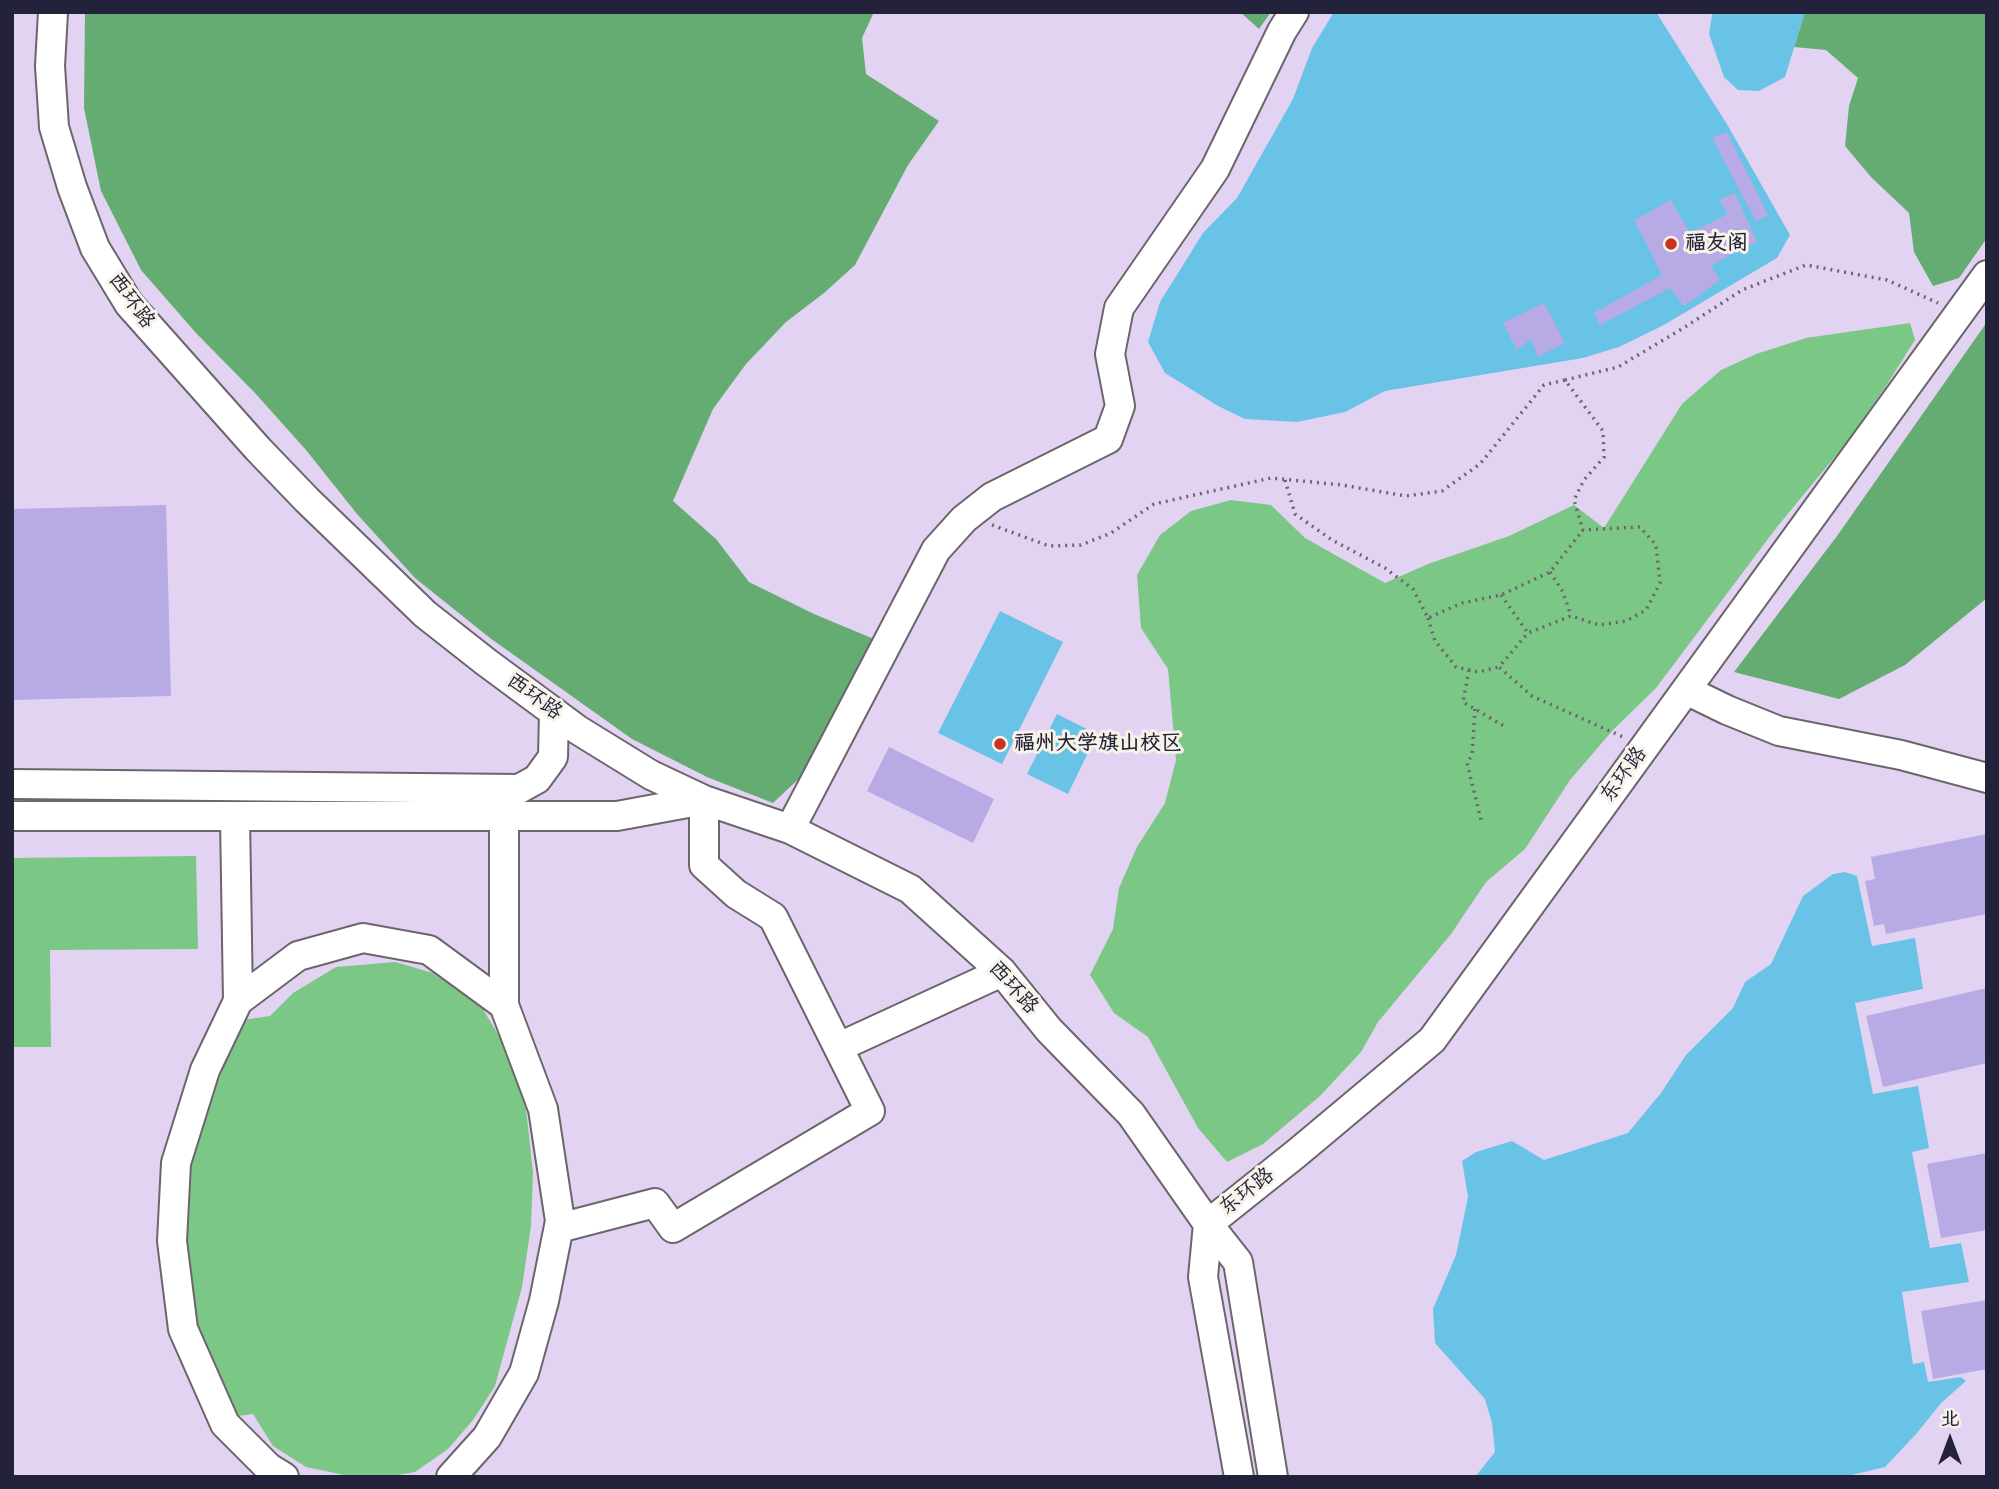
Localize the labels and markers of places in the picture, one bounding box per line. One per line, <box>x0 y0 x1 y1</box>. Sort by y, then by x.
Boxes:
place label: 福友阁 <box>1685 231 1748 257</box>
marker: 福友阁 <box>1663 236 1679 252</box>
place label: 福州大学旗山校区 <box>1014 731 1182 757</box>
marker: 福州大学旗山校区 <box>992 736 1008 752</box>

